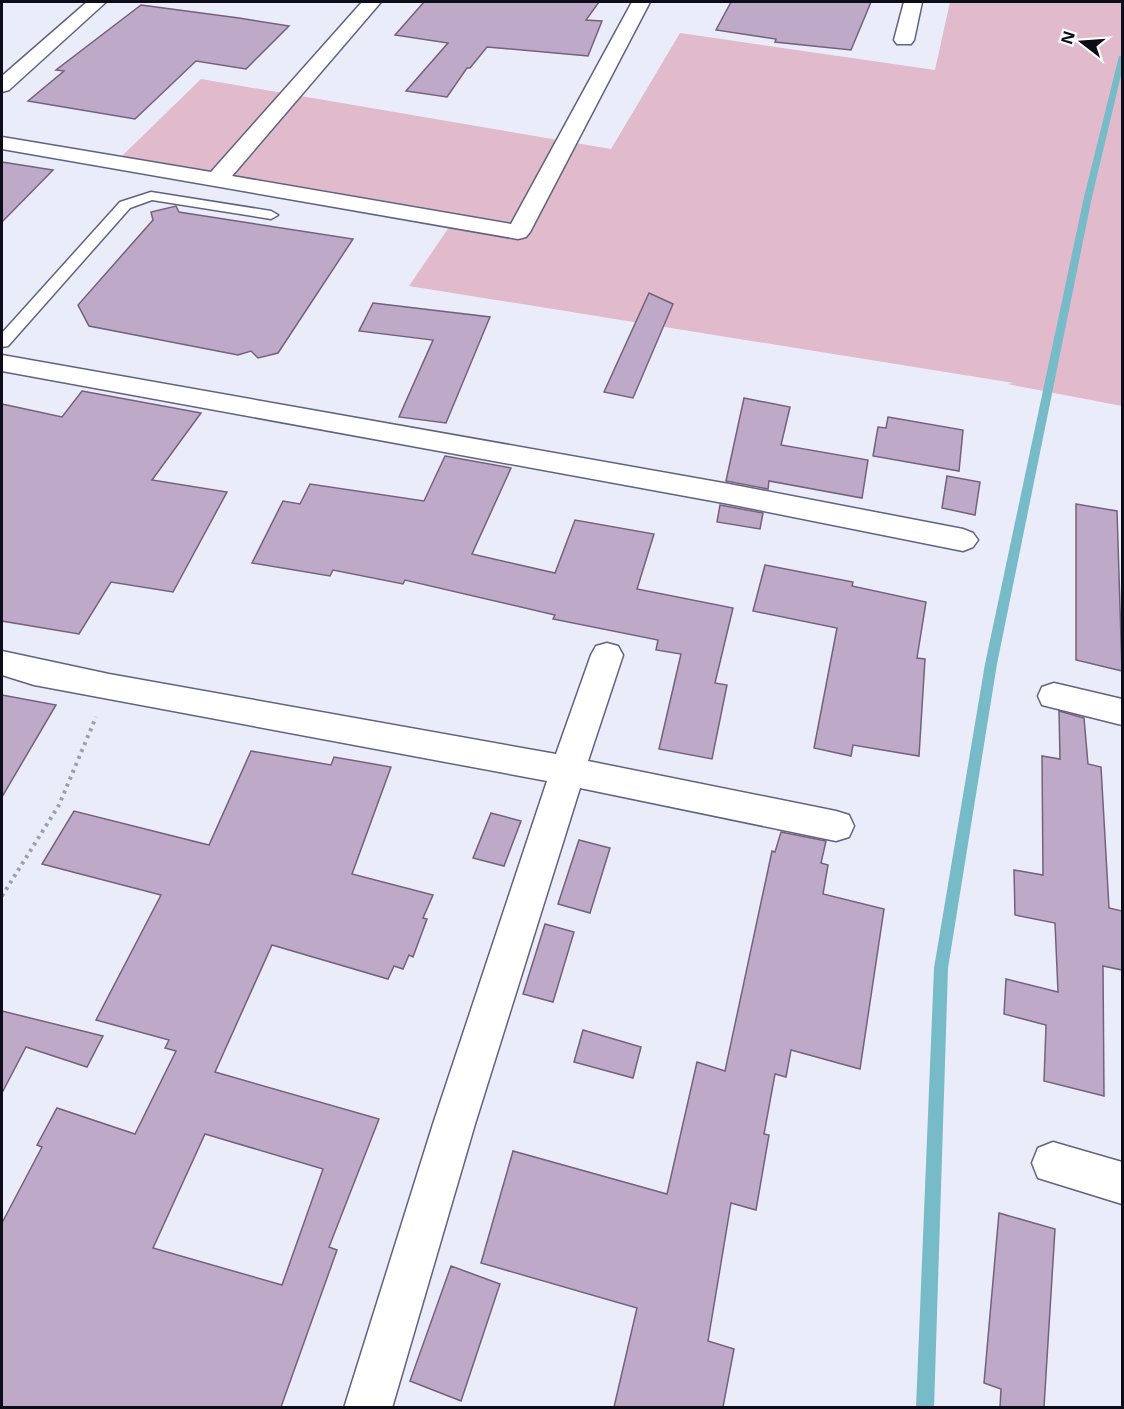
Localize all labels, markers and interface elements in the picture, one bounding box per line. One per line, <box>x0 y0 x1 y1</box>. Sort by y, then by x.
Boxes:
north arrow <box>1052 12 1112 72</box>
text: N <box>1055 28 1080 47</box>

